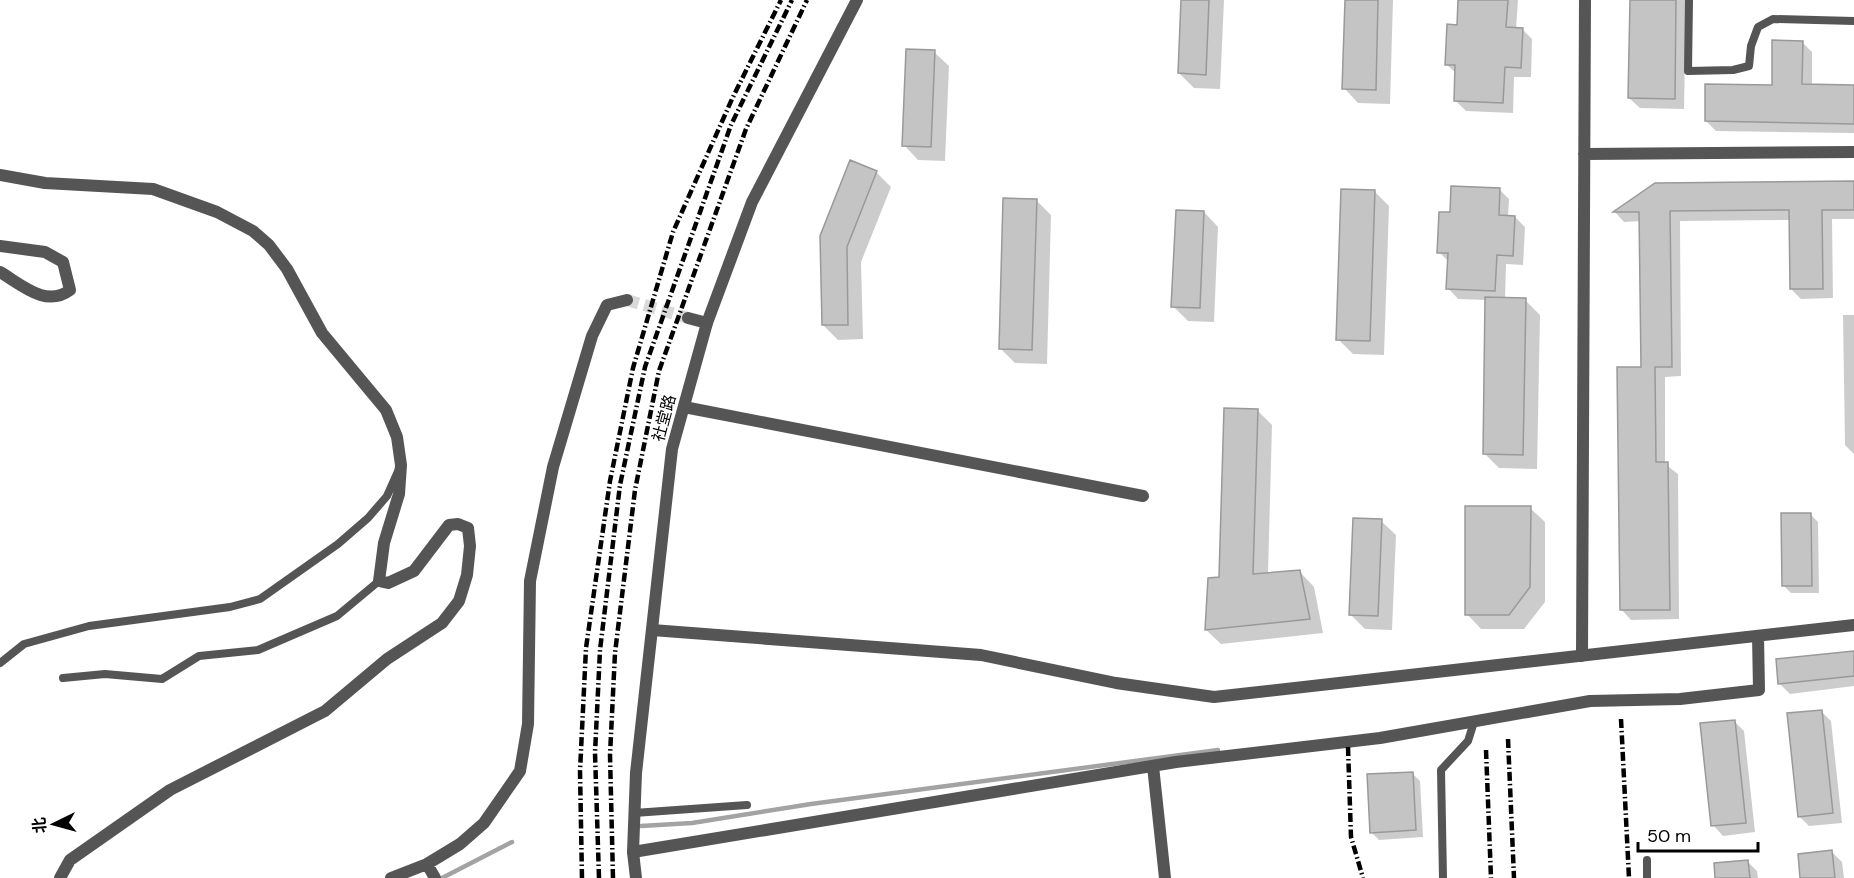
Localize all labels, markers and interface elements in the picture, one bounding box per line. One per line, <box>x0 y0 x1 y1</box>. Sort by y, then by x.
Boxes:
street label: 社堂路 <box>648 392 680 444</box>
north arrow <box>24 794 84 854</box>
scale bar <box>1638 815 1758 853</box>
text: 北 <box>28 816 51 834</box>
text: 50 m <box>1647 824 1691 848</box>

